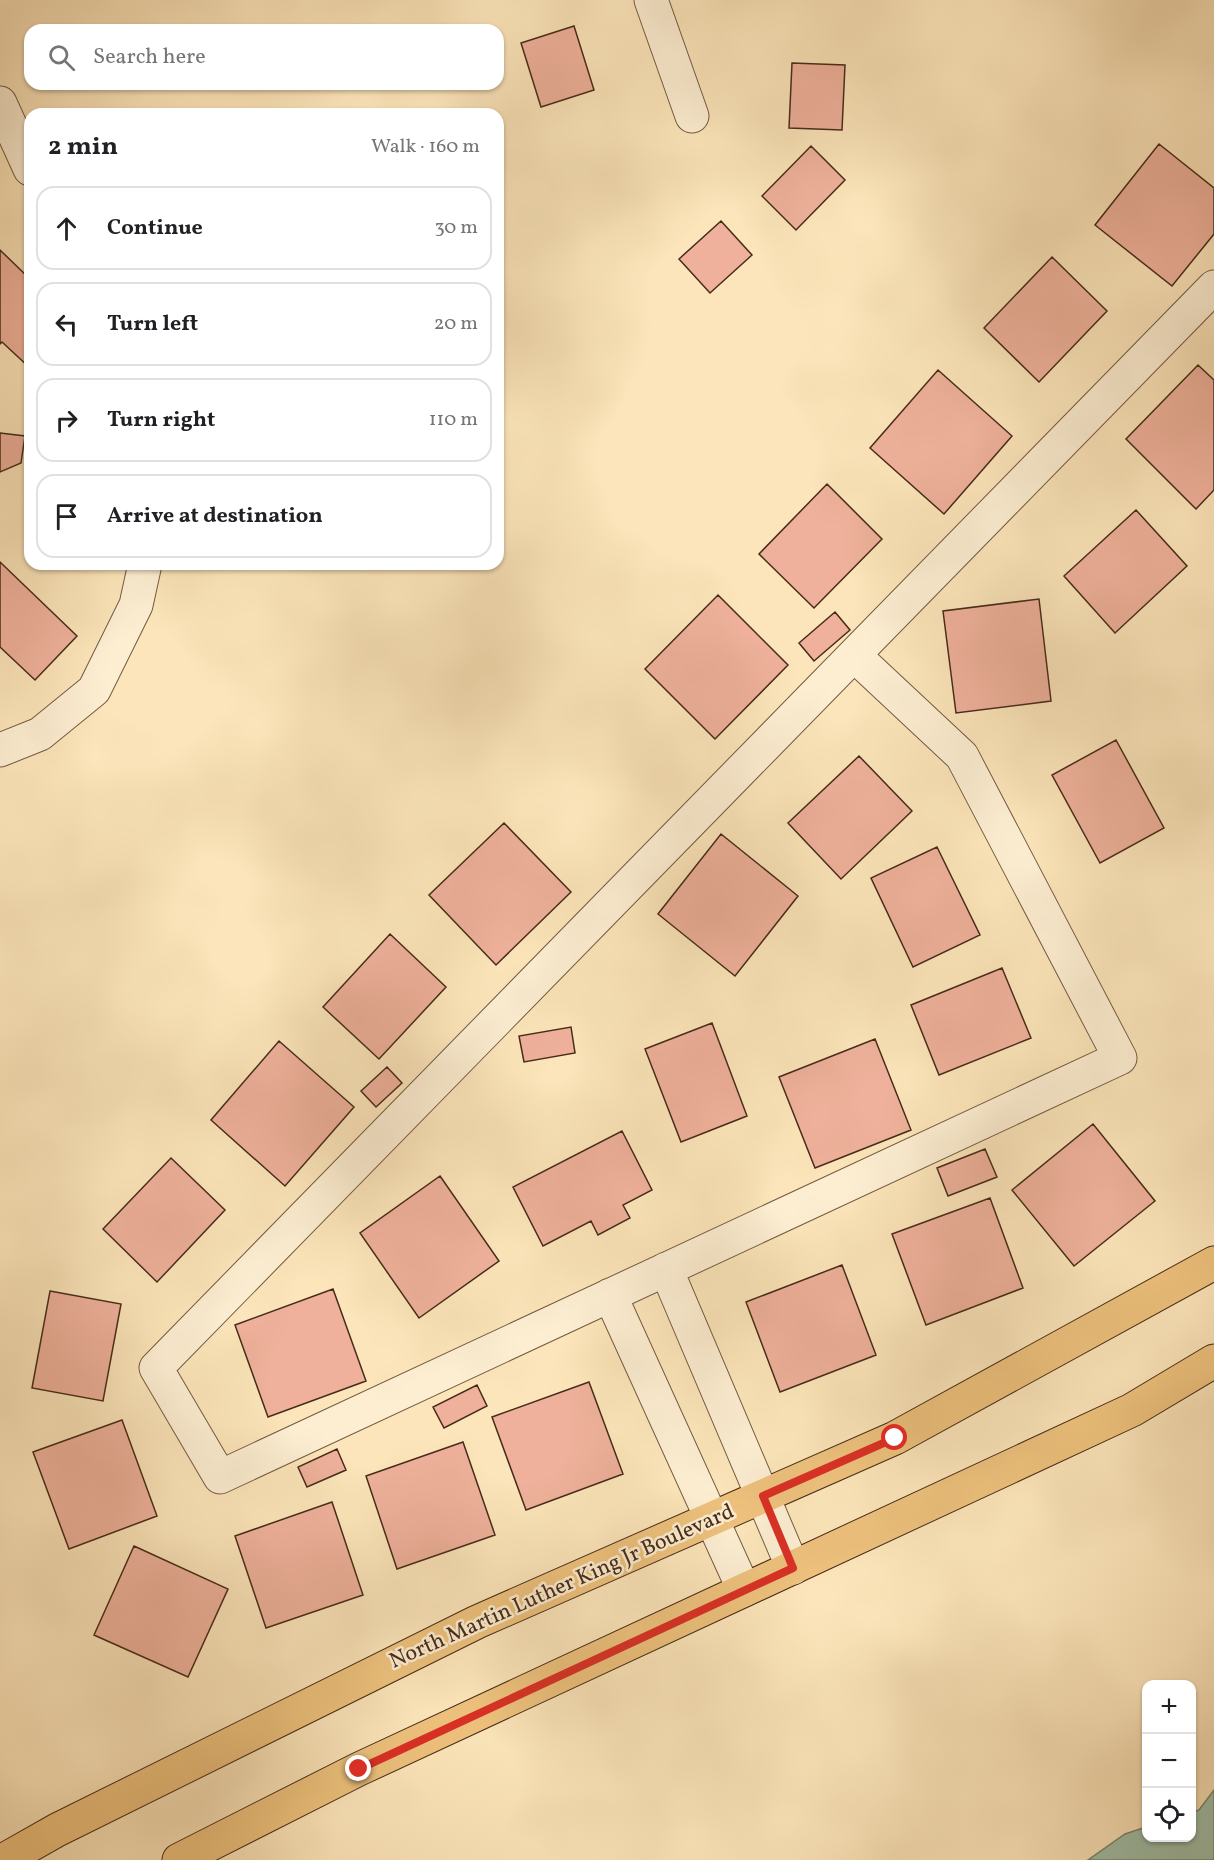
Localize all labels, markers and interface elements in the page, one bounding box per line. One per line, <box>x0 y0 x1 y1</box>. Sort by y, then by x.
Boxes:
search box <box>24 24 504 90</box>
icon: search <box>45 41 78 74</box>
text: Search here <box>93 42 206 73</box>
text: 2 min <box>48 129 118 165</box>
text: Walk · 160 m <box>371 133 480 161</box>
icon: ahead <box>50 212 83 245</box>
text: Continue <box>107 213 203 244</box>
text: 30 m <box>434 214 478 242</box>
icon: left <box>50 308 83 341</box>
text: Turn left <box>107 309 198 340</box>
text: 20 m <box>434 310 478 338</box>
icon: right <box>50 404 83 437</box>
text: Turn right <box>107 405 215 436</box>
text: 110 m <box>429 406 478 434</box>
icon: arrive <box>50 500 83 533</box>
text: Arrive at destination <box>107 501 323 532</box>
route start <box>881 1424 907 1450</box>
street label: North Martin Luther King Jr Boulevard <box>385 1497 739 1677</box>
map controls <box>1142 1680 1196 1842</box>
button: + <box>1142 1680 1196 1734</box>
button: − <box>1142 1734 1196 1788</box>
route end <box>345 1755 371 1781</box>
button: locate <box>1142 1788 1196 1842</box>

